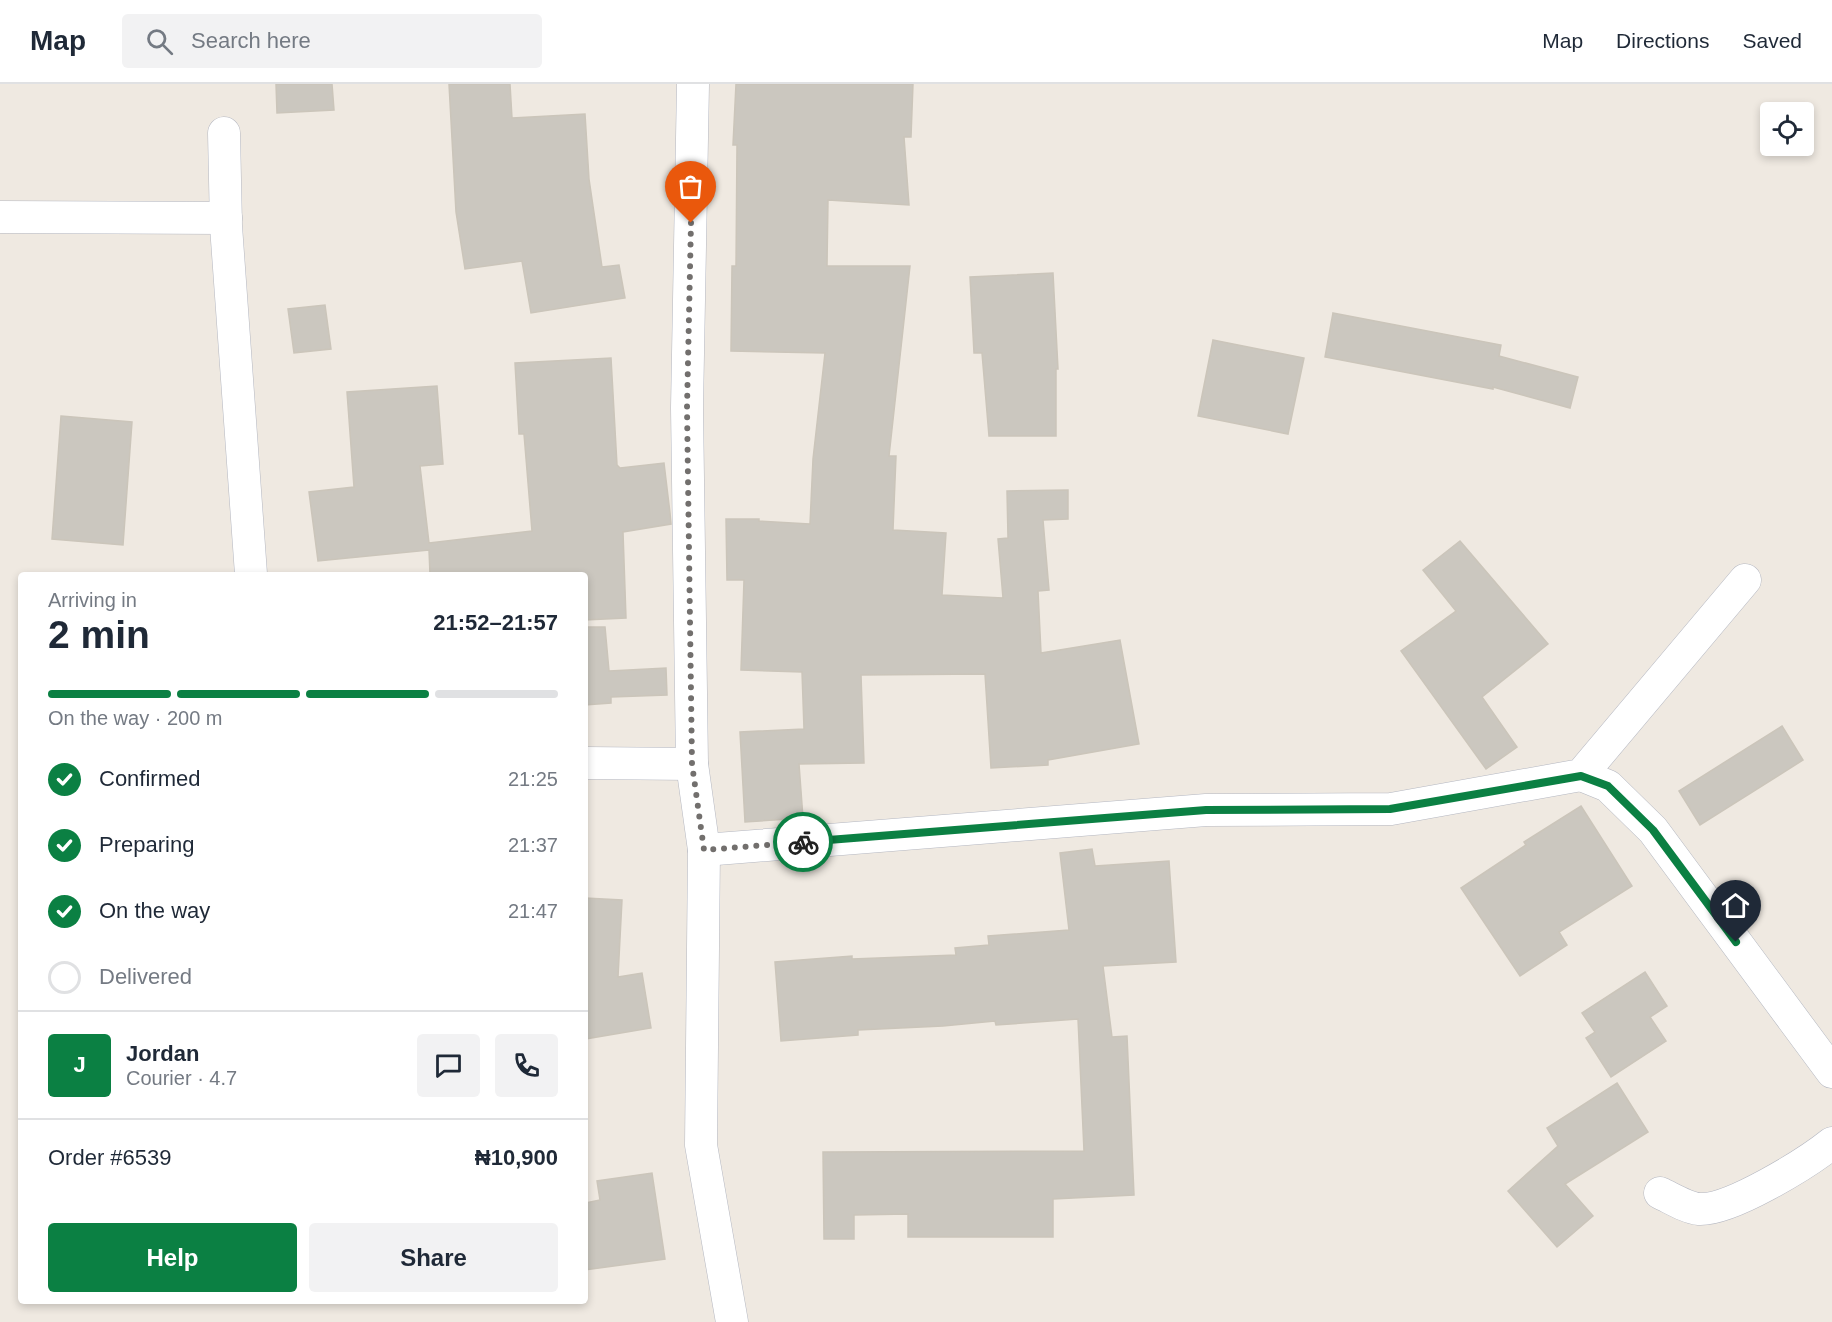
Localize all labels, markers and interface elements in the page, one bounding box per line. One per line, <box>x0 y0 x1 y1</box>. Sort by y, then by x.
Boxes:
search box <box>122 14 542 68</box>
text: Map <box>30 25 86 56</box>
icon: search <box>143 25 176 58</box>
text: Search here <box>191 28 311 53</box>
text: Map <box>1542 29 1583 52</box>
text: Directions <box>1616 29 1709 52</box>
text: Saved <box>1742 29 1802 52</box>
map controls <box>1760 102 1814 156</box>
button: locate <box>1760 102 1814 156</box>
pin <box>665 161 716 223</box>
icon: bag <box>674 170 707 203</box>
text: Arriving in <box>48 589 137 611</box>
text: 21:52–21:57 <box>433 610 558 635</box>
text: 2 min <box>48 613 150 656</box>
text: On the way · 200 m <box>48 707 223 729</box>
icon: check <box>48 763 81 796</box>
text: Confirmed <box>99 766 200 791</box>
text: 21:25 <box>508 768 558 790</box>
courier <box>773 812 833 872</box>
icon: bike <box>787 826 820 859</box>
icon: check <box>48 829 81 862</box>
text: Preparing <box>99 832 194 857</box>
text: 21:37 <box>508 834 558 856</box>
pin <box>1710 880 1761 942</box>
icon: home <box>1719 889 1752 922</box>
icon: check <box>48 895 81 928</box>
text: On the way <box>99 898 210 923</box>
text: 21:47 <box>508 900 558 922</box>
text: Delivered <box>99 964 192 989</box>
button: chat <box>417 1034 480 1097</box>
button: phone <box>495 1034 558 1097</box>
text: Jordan <box>126 1041 199 1066</box>
text: J <box>73 1052 86 1077</box>
text: Courier · 4.7 <box>126 1067 237 1089</box>
text: Order #6539 <box>48 1145 172 1170</box>
text: ₦10,900 <box>475 1145 558 1170</box>
button: Help <box>48 1223 297 1292</box>
button: Share <box>309 1223 558 1292</box>

